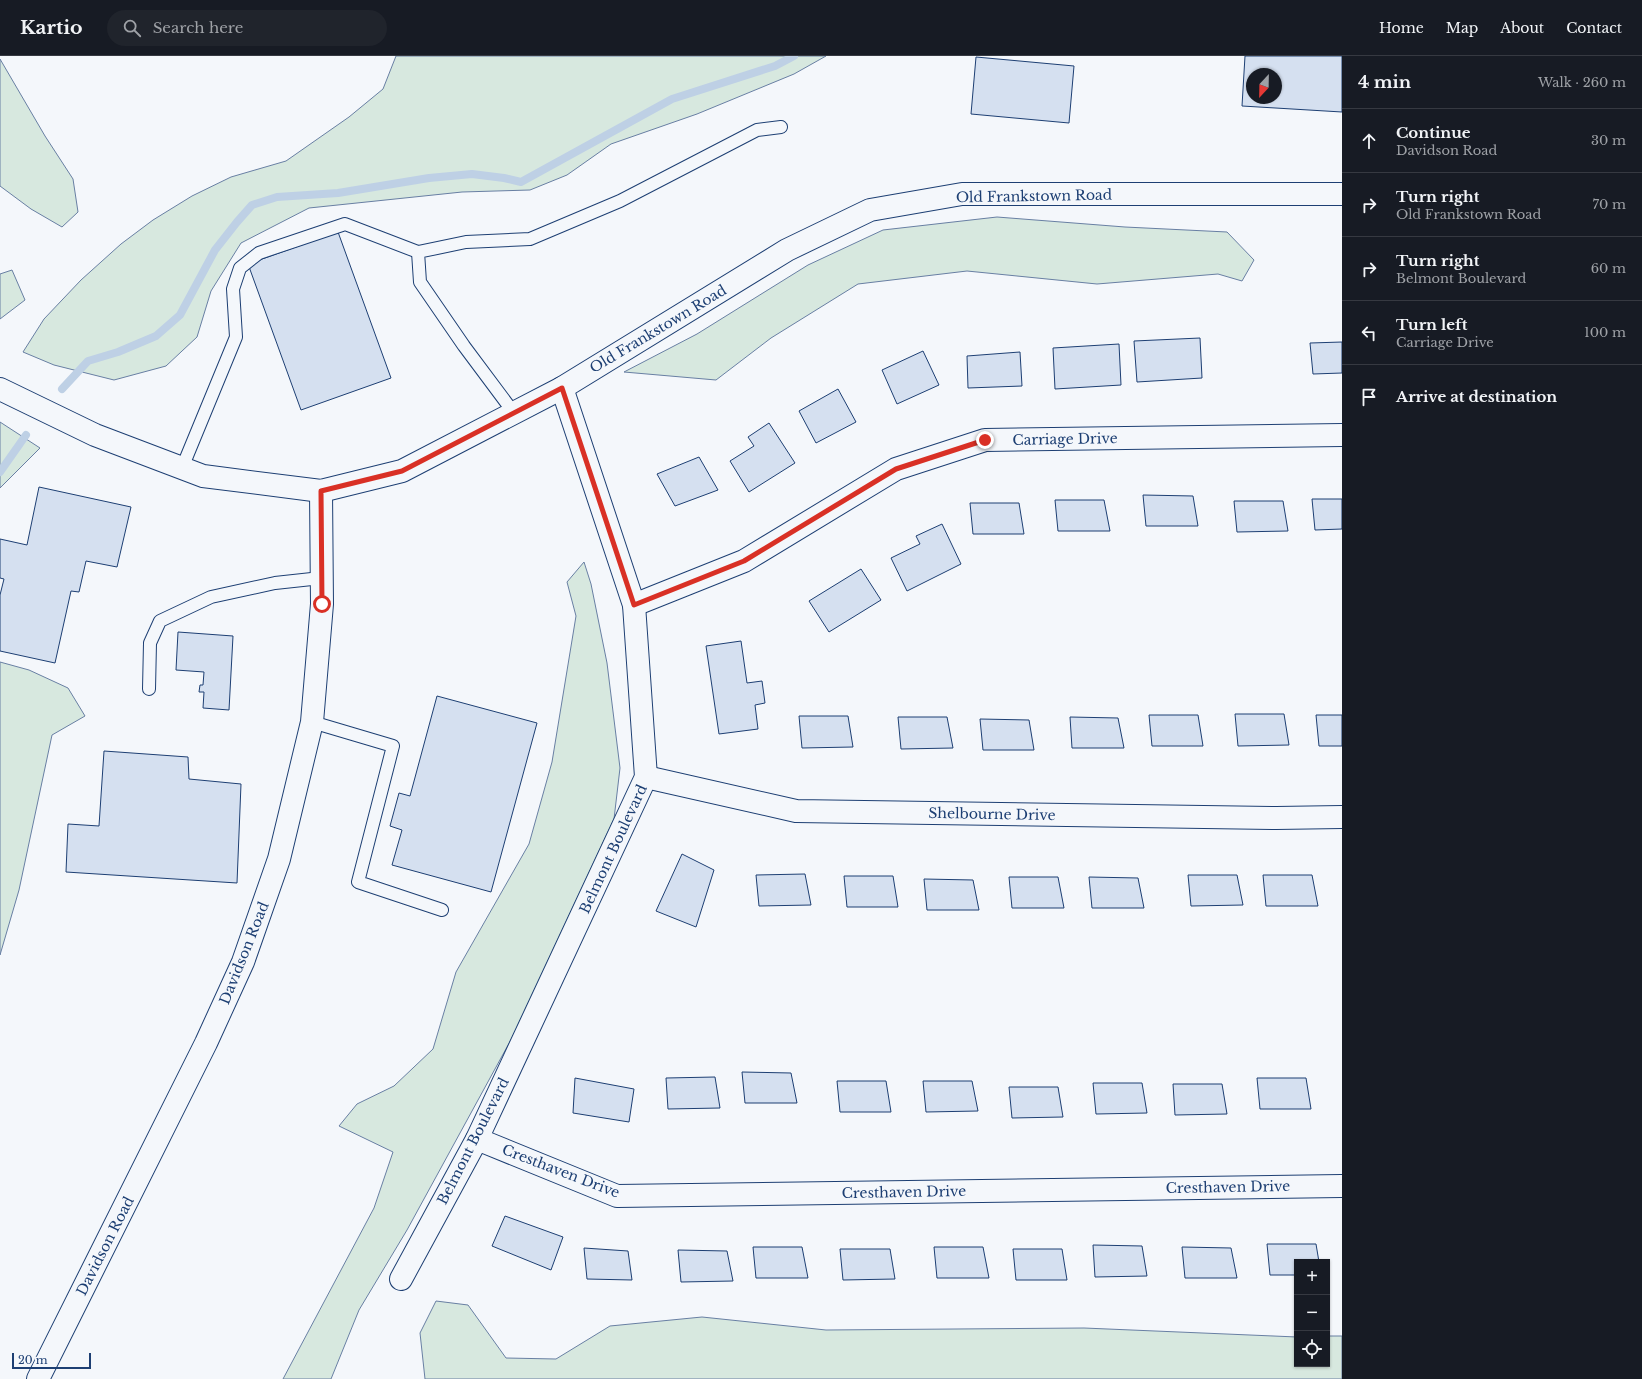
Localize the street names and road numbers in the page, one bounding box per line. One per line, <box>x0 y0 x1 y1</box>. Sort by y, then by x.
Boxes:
street label: Old Frankstown Road <box>956 186 1113 206</box>
street label: Old Frankstown Road <box>586 281 730 377</box>
street label: Carriage Drive <box>1012 429 1118 449</box>
street label: Belmont Boulevard <box>575 781 651 916</box>
street label: Shelbourne Drive <box>928 804 1056 824</box>
street label: Davidson Road <box>215 899 273 1007</box>
street label: Belmont Boulevard <box>433 1074 513 1208</box>
street label: Cresthaven Drive <box>500 1140 622 1202</box>
street label: Cresthaven Drive <box>1166 1177 1290 1197</box>
street label: Cresthaven Drive <box>842 1182 966 1202</box>
street label: Davidson Road <box>72 1193 138 1299</box>

